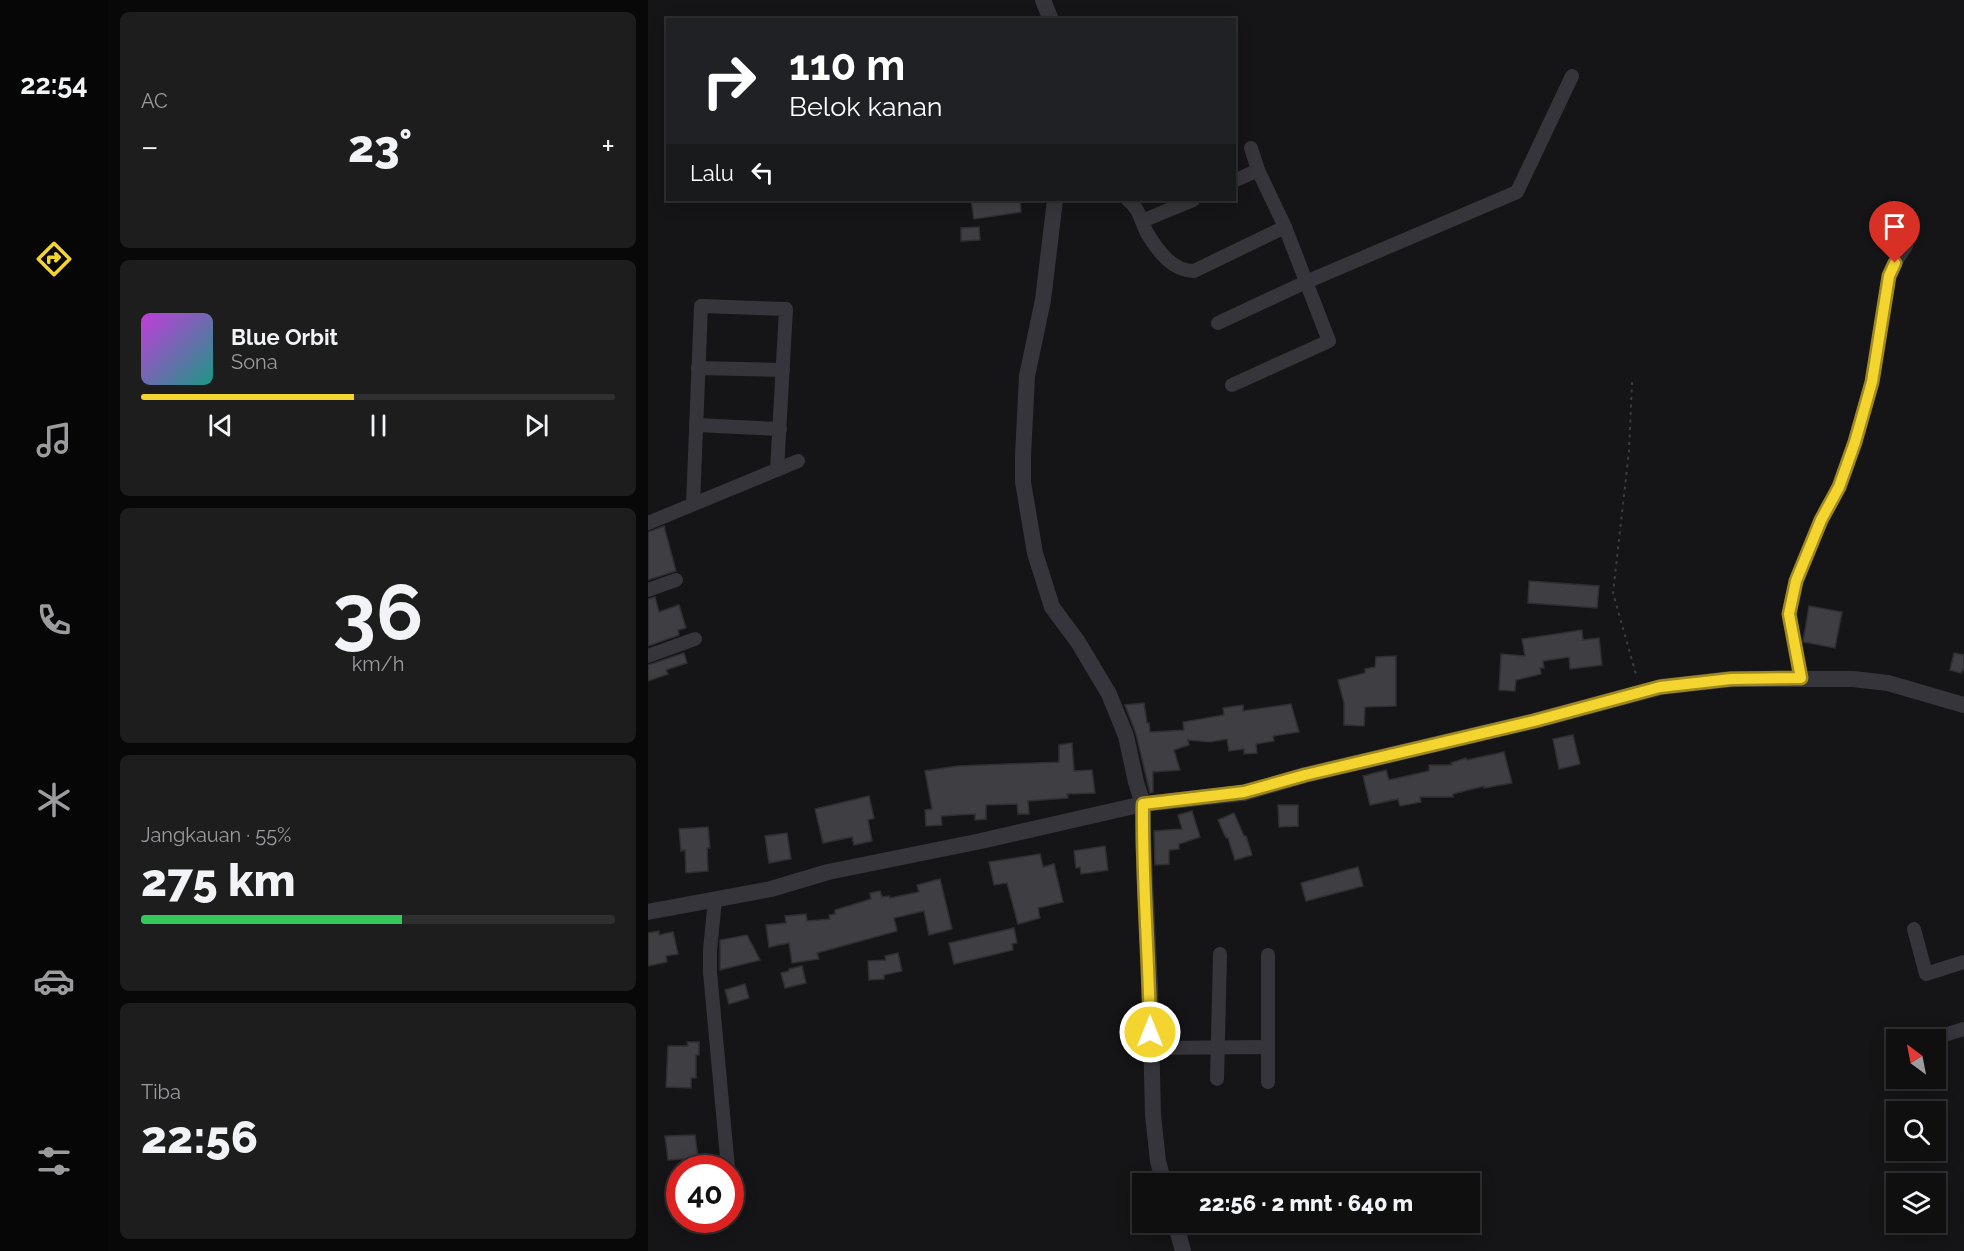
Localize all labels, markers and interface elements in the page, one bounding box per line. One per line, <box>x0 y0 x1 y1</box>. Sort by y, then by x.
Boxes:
text: 110 m <box>789 41 905 90</box>
icon: right <box>690 42 768 120</box>
text: 22:54 <box>20 69 88 100</box>
text: AC <box>141 89 168 113</box>
text: Belok kanan <box>789 91 943 122</box>
text: 23° <box>348 120 412 173</box>
text: − <box>141 127 159 166</box>
text: + <box>601 127 615 166</box>
icon: left <box>746 156 779 189</box>
text: Lalu <box>690 160 734 186</box>
pin <box>1869 201 1920 263</box>
icon: arrive <box>1878 210 1911 243</box>
icon: directions <box>33 238 75 280</box>
text: Blue Orbit <box>231 324 338 350</box>
text: Sona <box>231 350 278 374</box>
icon: previous <box>204 409 237 442</box>
icon: pause <box>362 409 395 442</box>
icon: next <box>520 409 553 442</box>
icon: music <box>33 419 75 461</box>
text: 36 <box>333 567 423 658</box>
icon: phone <box>33 599 75 641</box>
text: km/h <box>352 652 404 676</box>
icon: climate <box>33 779 75 821</box>
text: Jangkauan · 55% <box>141 823 291 847</box>
text: 275 km <box>141 854 296 907</box>
icon: car <box>33 960 75 1002</box>
position arrow <box>1118 1000 1182 1064</box>
north arrow <box>1886 1029 1946 1089</box>
map controls <box>1886 1029 1946 1233</box>
text: Tiba <box>141 1080 181 1104</box>
button: search <box>1886 1101 1946 1161</box>
text: 22:56 <box>141 1111 258 1164</box>
icon: filters <box>33 1140 75 1182</box>
speed limit sign: 40 <box>666 1155 744 1233</box>
button: layers <box>1886 1173 1946 1233</box>
text: 22:56 · 2 mnt · 640 m <box>1199 1190 1413 1216</box>

